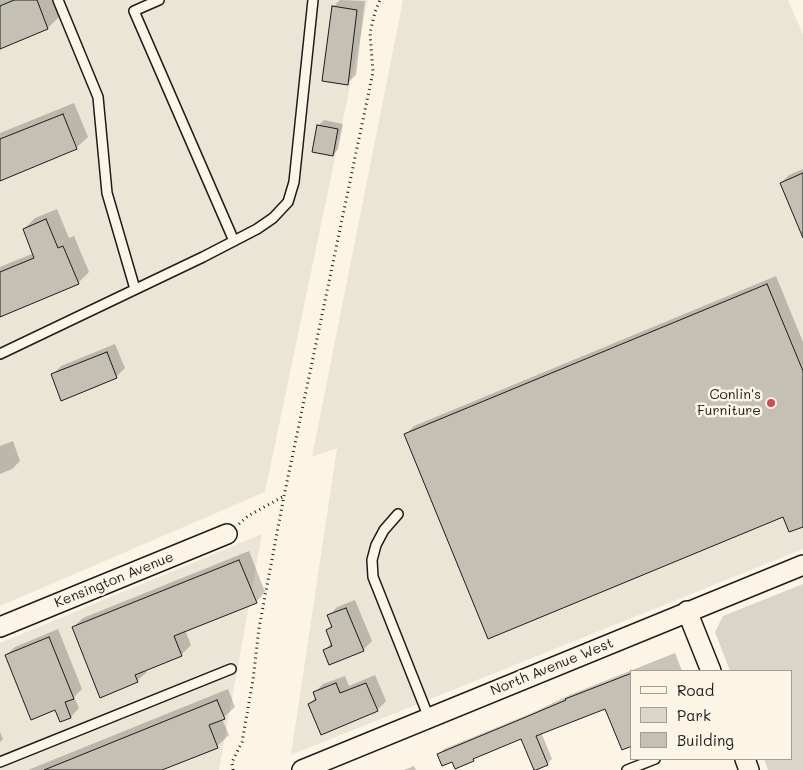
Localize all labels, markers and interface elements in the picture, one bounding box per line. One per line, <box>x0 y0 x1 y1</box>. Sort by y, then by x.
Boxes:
place label: Conlin's Furniture <box>697 387 761 420</box>
marker: Conlin's Furniture <box>765 397 777 409</box>
street label: Kensington Avenue <box>52 548 176 612</box>
street label: North Avenue West <box>488 635 616 699</box>
legend <box>630 670 793 760</box>
text: Road <box>677 680 714 700</box>
text: Park <box>677 705 711 725</box>
text: Building <box>677 730 734 750</box>

